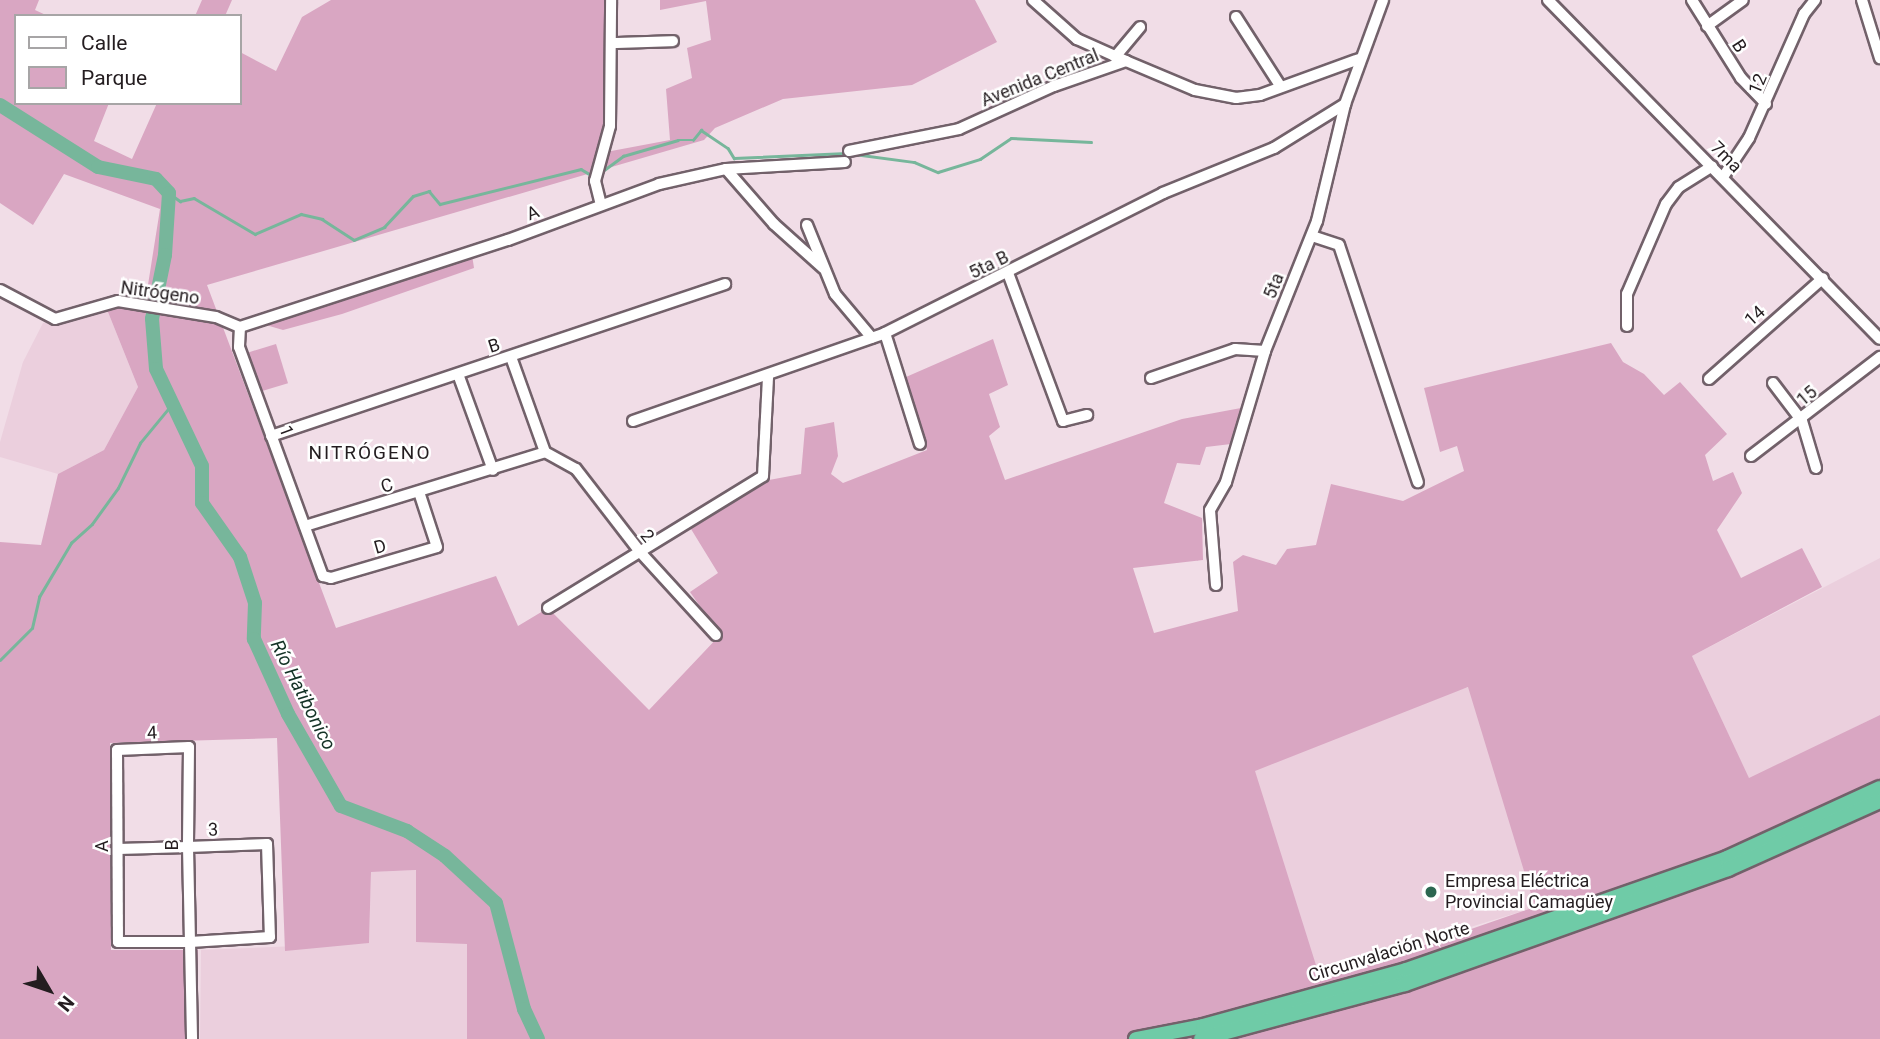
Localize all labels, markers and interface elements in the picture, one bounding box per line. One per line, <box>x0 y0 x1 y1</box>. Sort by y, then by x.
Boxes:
legend <box>14 14 242 105</box>
text: Calle <box>81 31 127 55</box>
street label: B <box>1727 35 1751 57</box>
street label: Avenida Central <box>978 45 1102 111</box>
text: Parque <box>81 66 147 90</box>
street label: 12 <box>1744 70 1772 98</box>
street label: 7ma <box>1706 137 1746 177</box>
street label: A <box>524 201 542 225</box>
street label: 5ta B <box>966 246 1012 284</box>
street label: 5ta <box>1259 270 1289 302</box>
street label: Nitrógeno <box>119 277 201 309</box>
street label: 14 <box>1740 301 1770 331</box>
street label: B <box>485 334 503 358</box>
street label: 15 <box>1792 381 1822 411</box>
street label: 1 <box>274 423 298 439</box>
district label: NITRÓGENO <box>310 442 430 464</box>
street label: C <box>378 474 396 498</box>
street label: 2 <box>635 525 659 547</box>
street label: D <box>371 535 389 559</box>
water label: Río Hatibonico <box>265 636 341 754</box>
street label: 4 <box>146 722 158 744</box>
street label: 3 <box>208 819 218 841</box>
street label: B <box>161 839 183 851</box>
street label: A <box>91 840 113 852</box>
place label: Empresa Eléctrica Provincial Camagüey <box>1445 871 1613 914</box>
marker: Empresa Eléctrica Provincial Camagüey <box>1423 884 1439 900</box>
street label: Circunvalación Norte <box>1306 917 1472 987</box>
north arrow <box>14 955 84 1025</box>
text: N <box>53 991 79 1016</box>

